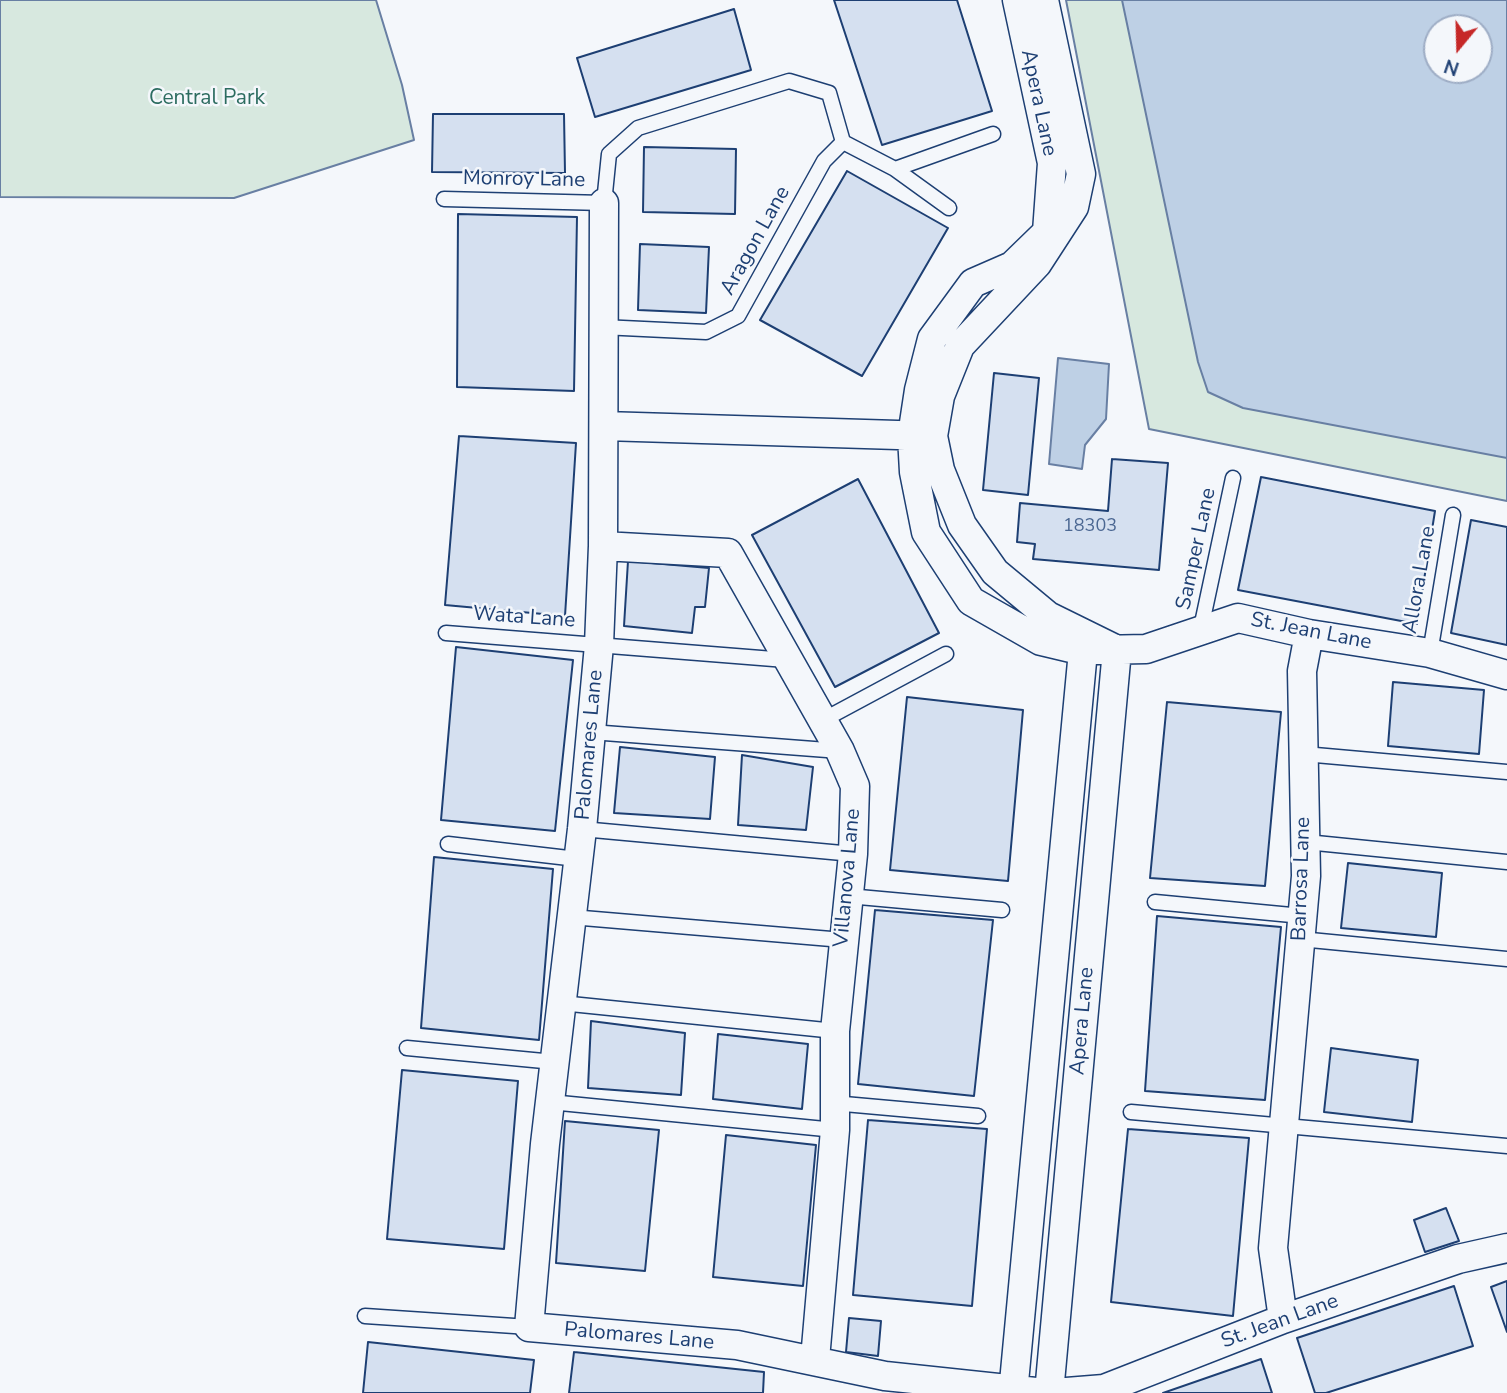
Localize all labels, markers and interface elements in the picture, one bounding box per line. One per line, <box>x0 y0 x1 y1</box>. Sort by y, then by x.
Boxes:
north arrow <box>1423 14 1493 84</box>
street label: Apera Lane <box>1014 47 1062 159</box>
text: N <box>1441 52 1463 82</box>
park label: Central Park <box>149 86 265 112</box>
street label: Monroy Lane <box>463 166 585 194</box>
street label: Aragon Lane <box>716 182 796 300</box>
street label: Samper Lane <box>1172 486 1222 612</box>
house number: 18303 <box>1063 516 1117 538</box>
street label: Allora Lane <box>1398 524 1442 636</box>
street label: Wata Lane <box>472 602 576 634</box>
street label: St. Jean Lane <box>1248 608 1374 656</box>
street label: Palomares Lane <box>571 669 609 821</box>
street label: Villanova Lane <box>829 808 867 948</box>
street label: Barrosa Lane <box>1287 817 1317 941</box>
street label: Apera Lane <box>1066 966 1100 1076</box>
street label: St. Jean Lane <box>1218 1289 1342 1355</box>
street label: Palomares Lane <box>563 1318 715 1356</box>

